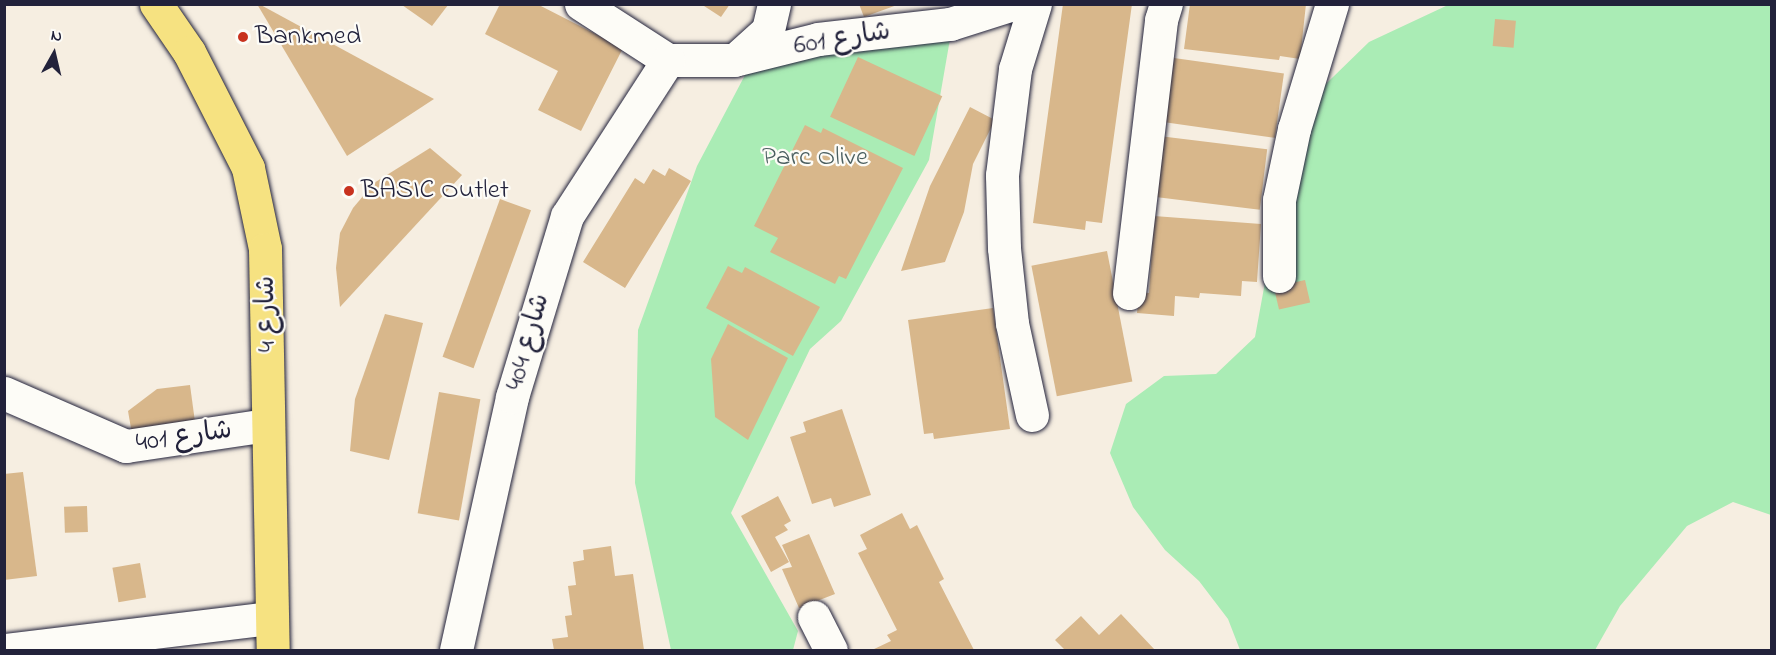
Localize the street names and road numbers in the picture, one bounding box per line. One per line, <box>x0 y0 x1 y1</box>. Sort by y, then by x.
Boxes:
street label: شارع 601 <box>791 15 893 63</box>
street label: شارع 4 <box>250 276 284 352</box>
street label: شارع 404 <box>499 290 557 394</box>
street label: شارع 401 <box>134 414 234 460</box>

